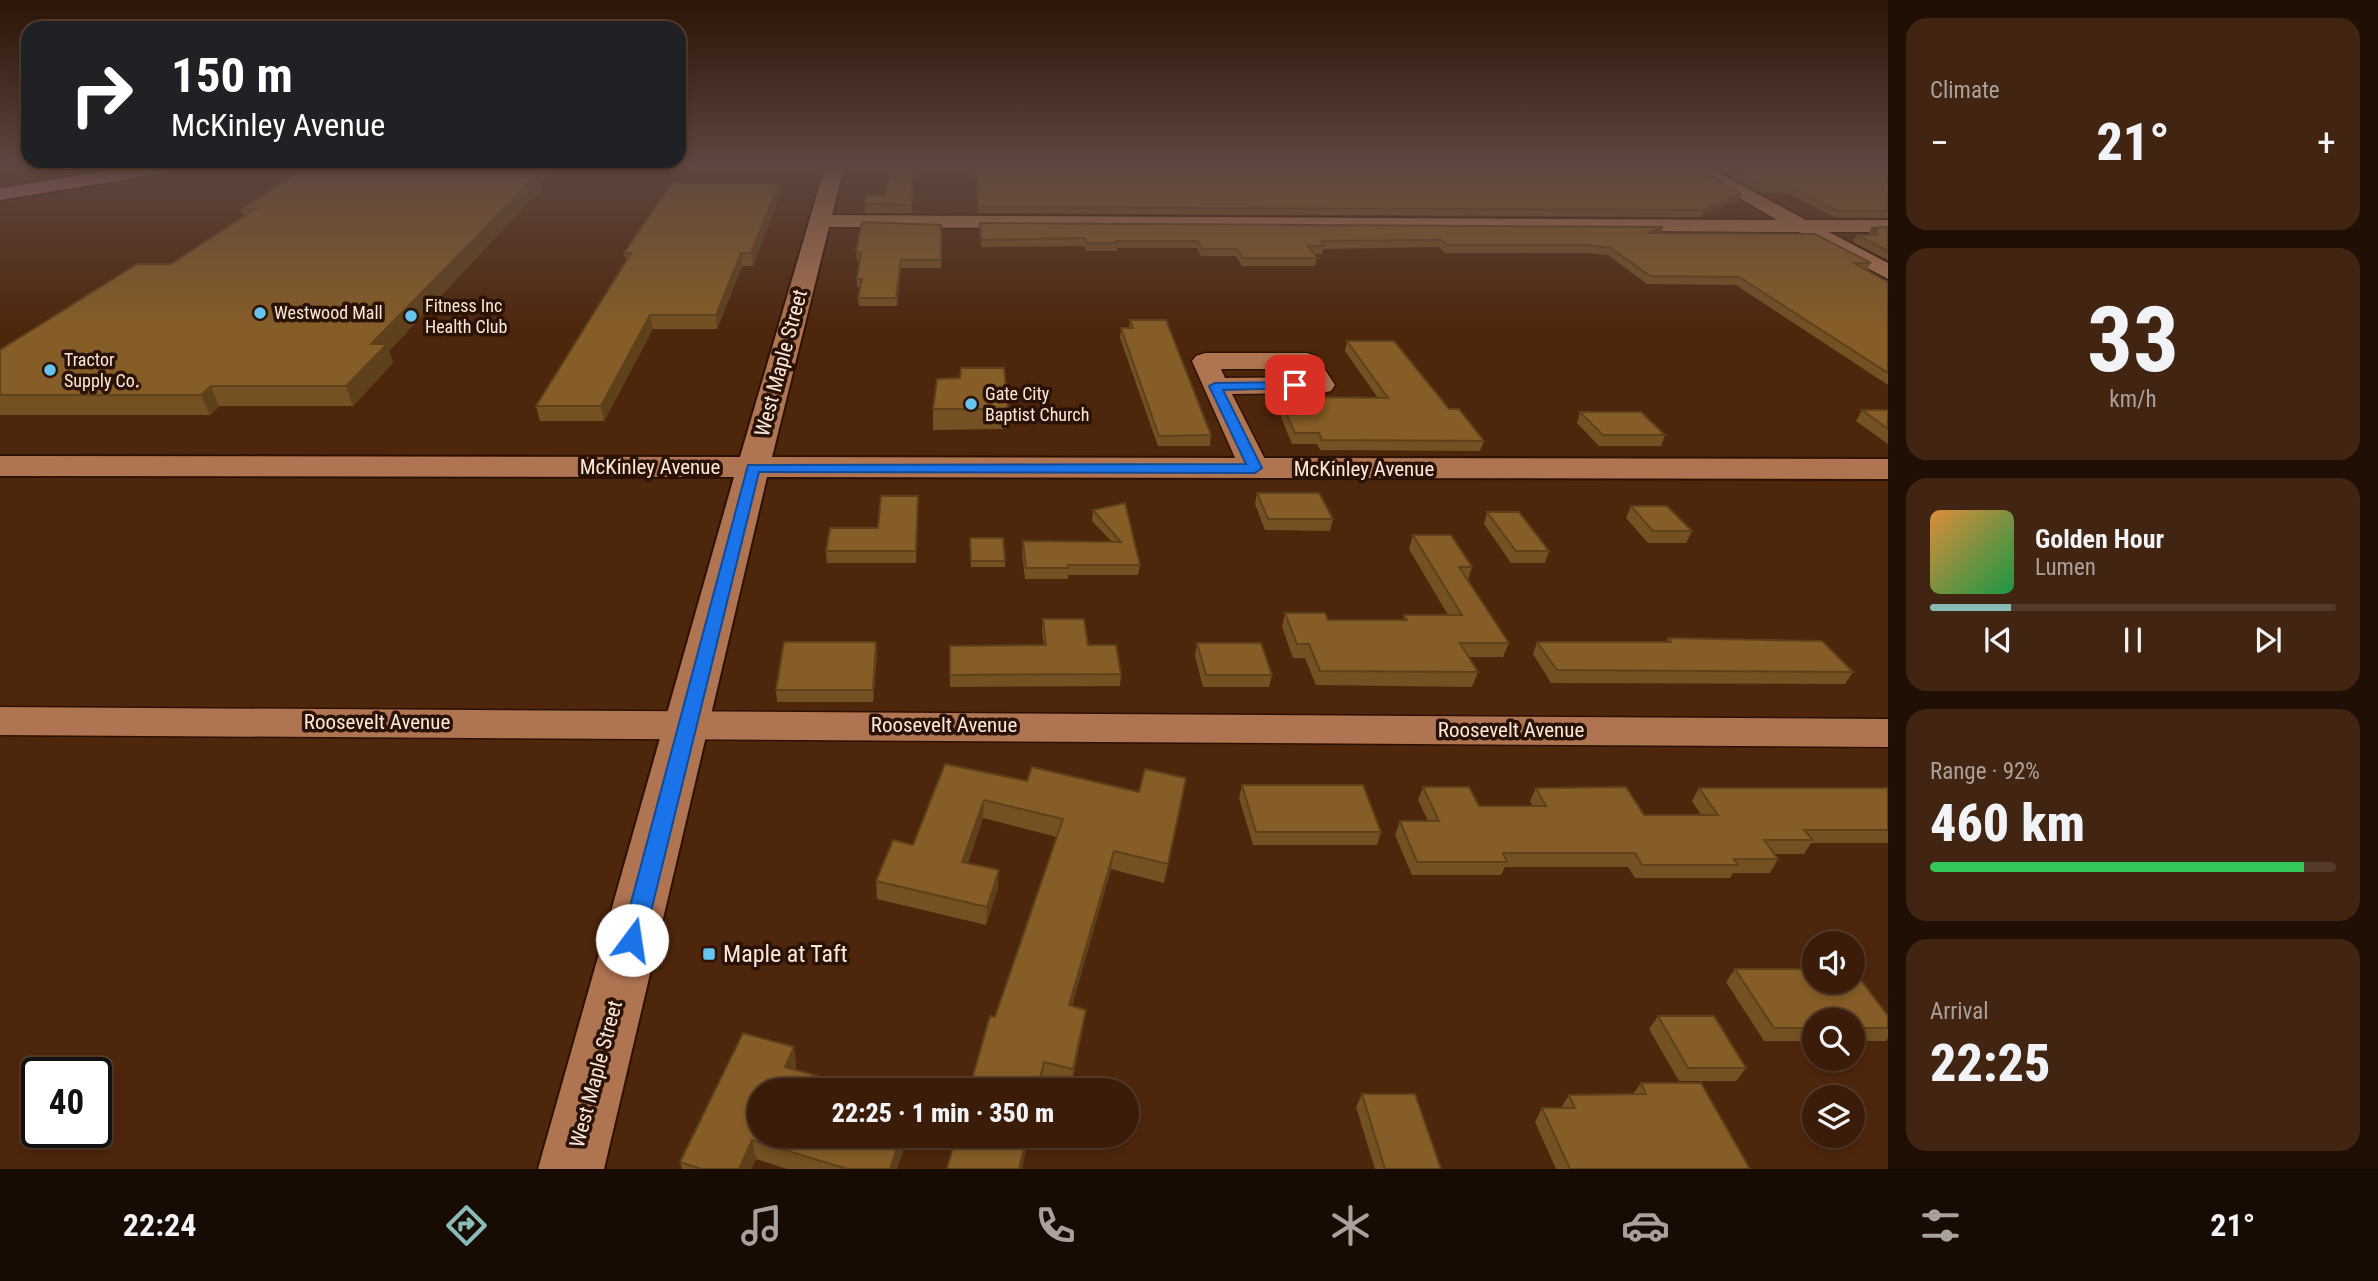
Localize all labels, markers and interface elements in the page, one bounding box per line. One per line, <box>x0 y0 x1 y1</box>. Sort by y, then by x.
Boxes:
text: 150 m <box>171 47 293 104</box>
icon: right <box>56 49 147 140</box>
text: Climate <box>1930 77 2000 104</box>
text: McKinley Avenue <box>171 106 385 144</box>
text: 21° <box>2096 112 2170 173</box>
text: − <box>1930 121 1949 165</box>
text: + <box>2317 121 2336 165</box>
street label: West Maple Street <box>750 287 812 439</box>
text: 33 <box>2087 287 2179 393</box>
place label: Fitness Inc Health Club <box>425 295 508 337</box>
place label: Westwood Mall <box>274 302 383 323</box>
marker: Westwood Mall <box>252 305 268 321</box>
marker: Fitness Inc Health Club <box>403 308 419 324</box>
place label: Tractor Supply Co. <box>64 349 140 391</box>
pin <box>1265 355 1325 415</box>
marker: Tractor Supply Co. <box>42 362 58 378</box>
icon: arrive <box>1276 366 1314 404</box>
place label: Gate City Baptist Church <box>985 383 1089 425</box>
text: km/h <box>2109 386 2157 413</box>
marker: Gate City Baptist Church <box>963 396 979 412</box>
street label: McKinley Avenue <box>580 455 720 479</box>
street label: McKinley Avenue <box>1294 457 1434 481</box>
text: Golden Hour <box>2035 524 2164 554</box>
text: Lumen <box>2035 554 2096 581</box>
icon: previous <box>1979 621 2017 659</box>
icon: pause <box>2114 621 2152 659</box>
icon: next <box>2249 621 2287 659</box>
street label: Roosevelt Avenue <box>304 710 450 734</box>
street label: Roosevelt Avenue <box>871 713 1017 737</box>
street label: Roosevelt Avenue <box>1438 718 1584 742</box>
text: Range · 92% <box>1930 758 2040 785</box>
text: 460 km <box>1930 793 2085 854</box>
position arrow <box>595 903 669 977</box>
map controls <box>1802 931 1865 1148</box>
button: sound <box>1802 931 1865 994</box>
place label: Maple at Taft <box>723 940 848 968</box>
marker: Maple at Taft <box>701 946 717 962</box>
street label: West Maple Street <box>565 998 627 1150</box>
text: Arrival <box>1930 998 1989 1025</box>
button: search <box>1802 1008 1865 1071</box>
text: 22:25 <box>1930 1033 2050 1094</box>
speed limit sign: 40 <box>21 1057 112 1148</box>
button: layers <box>1802 1085 1865 1148</box>
text: 22:25 · 1 min · 350 m <box>832 1098 1054 1128</box>
icon: directions <box>442 1201 491 1250</box>
icon: music <box>737 1201 786 1250</box>
icon: phone <box>1031 1201 1080 1250</box>
icon: climate <box>1326 1201 1375 1250</box>
icon: car <box>1621 1201 1670 1250</box>
icon: filters <box>1916 1201 1965 1250</box>
text: 22:24 <box>123 1206 196 1244</box>
text: 21° <box>2210 1206 2255 1244</box>

